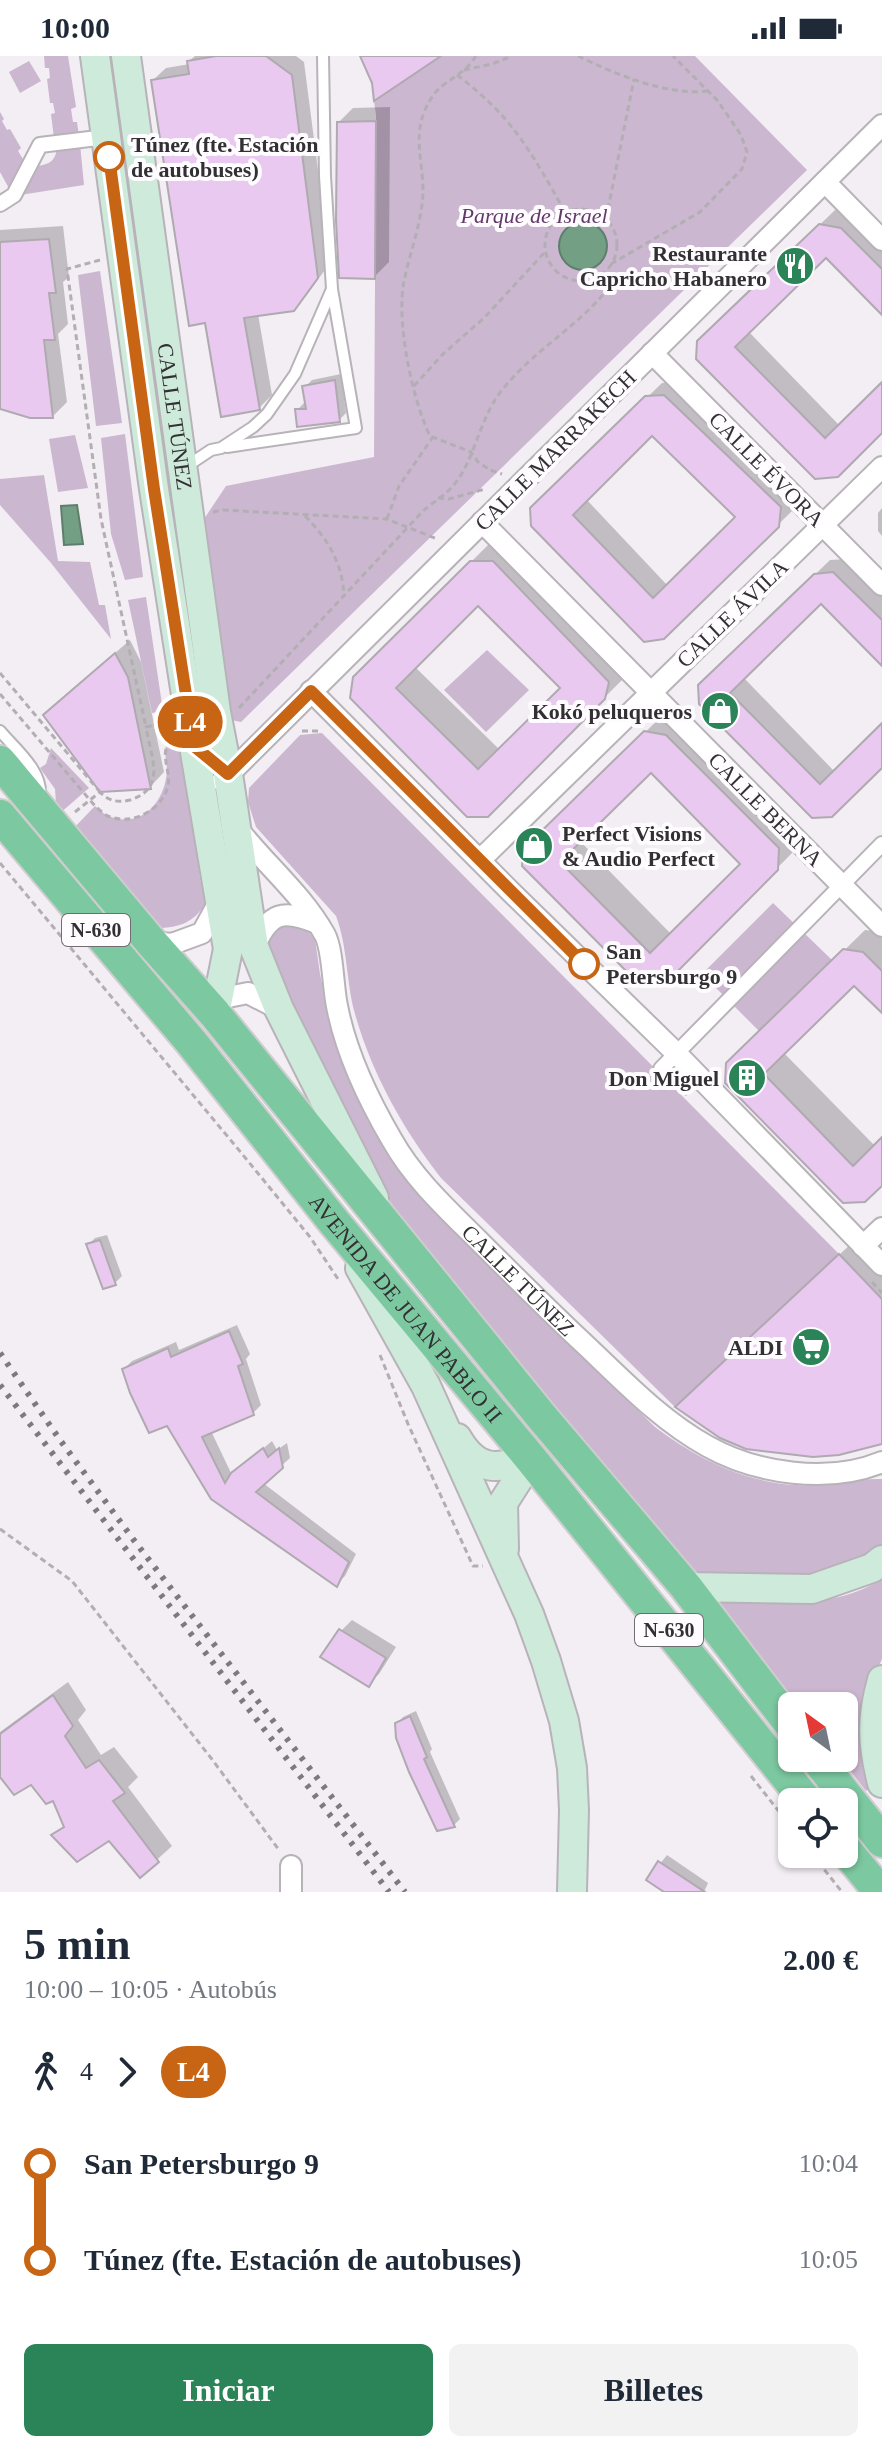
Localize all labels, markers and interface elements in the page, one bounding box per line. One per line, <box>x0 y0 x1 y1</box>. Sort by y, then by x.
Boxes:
text: 10:00 <box>40 11 110 44</box>
place label: Túnez (fte. Estación de autobuses) <box>131 132 319 182</box>
marker: Túnez (fte. Estación de autobuses) <box>94 142 124 172</box>
park label: Parque de Israel <box>459 203 608 228</box>
place label: Restaurante Capricho Habanero <box>580 241 767 291</box>
restaurant icon: Restaurante Capricho Habanero <box>774 245 816 287</box>
street label: CALLE TÚNEZ <box>153 342 197 492</box>
street label: CALLE MARRAKECH <box>470 365 641 536</box>
street label: CALLE ÉVORA <box>704 407 829 532</box>
street label: CALLE ÁVILA <box>672 554 793 673</box>
shop icon: Kokó peluqueros <box>699 690 741 732</box>
line badge: L4 <box>154 696 226 748</box>
place label: Kokó peluqueros <box>532 699 692 724</box>
text: L4 <box>174 706 206 737</box>
street label: CALLE BERNA <box>703 747 828 872</box>
place label: Perfect Visions & Audio Perfect <box>562 821 715 871</box>
shop icon: Perfect Visions & Audio Perfect <box>513 825 555 867</box>
road number: N-630 <box>62 914 130 946</box>
place label: San Petersburgo 9 <box>606 939 737 989</box>
marker: San Petersburgo 9 <box>569 949 599 979</box>
building icon: Don Miguel <box>726 1057 768 1099</box>
place label: Don Miguel <box>608 1066 719 1091</box>
street label: AVENIDA DE JUAN PABLO II <box>304 1189 507 1428</box>
street label: CALLE TÚNEZ <box>457 1220 580 1341</box>
supermarket icon: ALDI <box>790 1326 832 1368</box>
place label: ALDI <box>728 1335 783 1360</box>
road number: N-630 <box>635 1614 703 1646</box>
north arrow <box>778 1692 858 1772</box>
map controls <box>778 1692 858 1868</box>
button: locate <box>778 1788 858 1868</box>
text: 5 min <box>24 1920 130 1969</box>
text: 2.00 € <box>783 1943 858 1976</box>
text: 10:00 – 10:05 · Autobús <box>24 1975 277 2004</box>
icon: walk <box>24 2050 68 2094</box>
icon: forward <box>105 2050 149 2094</box>
text: L4 <box>177 2056 210 2087</box>
text: 4 <box>80 2057 93 2086</box>
text: San Petersburgo 9 <box>84 2147 319 2180</box>
text: 10:04 <box>799 2149 858 2178</box>
text: Túnez (fte. Estación de autobuses) <box>84 2243 522 2276</box>
text: 10:05 <box>799 2245 858 2274</box>
button: Iniciar <box>24 2344 433 2436</box>
button: Billetes <box>449 2344 858 2436</box>

